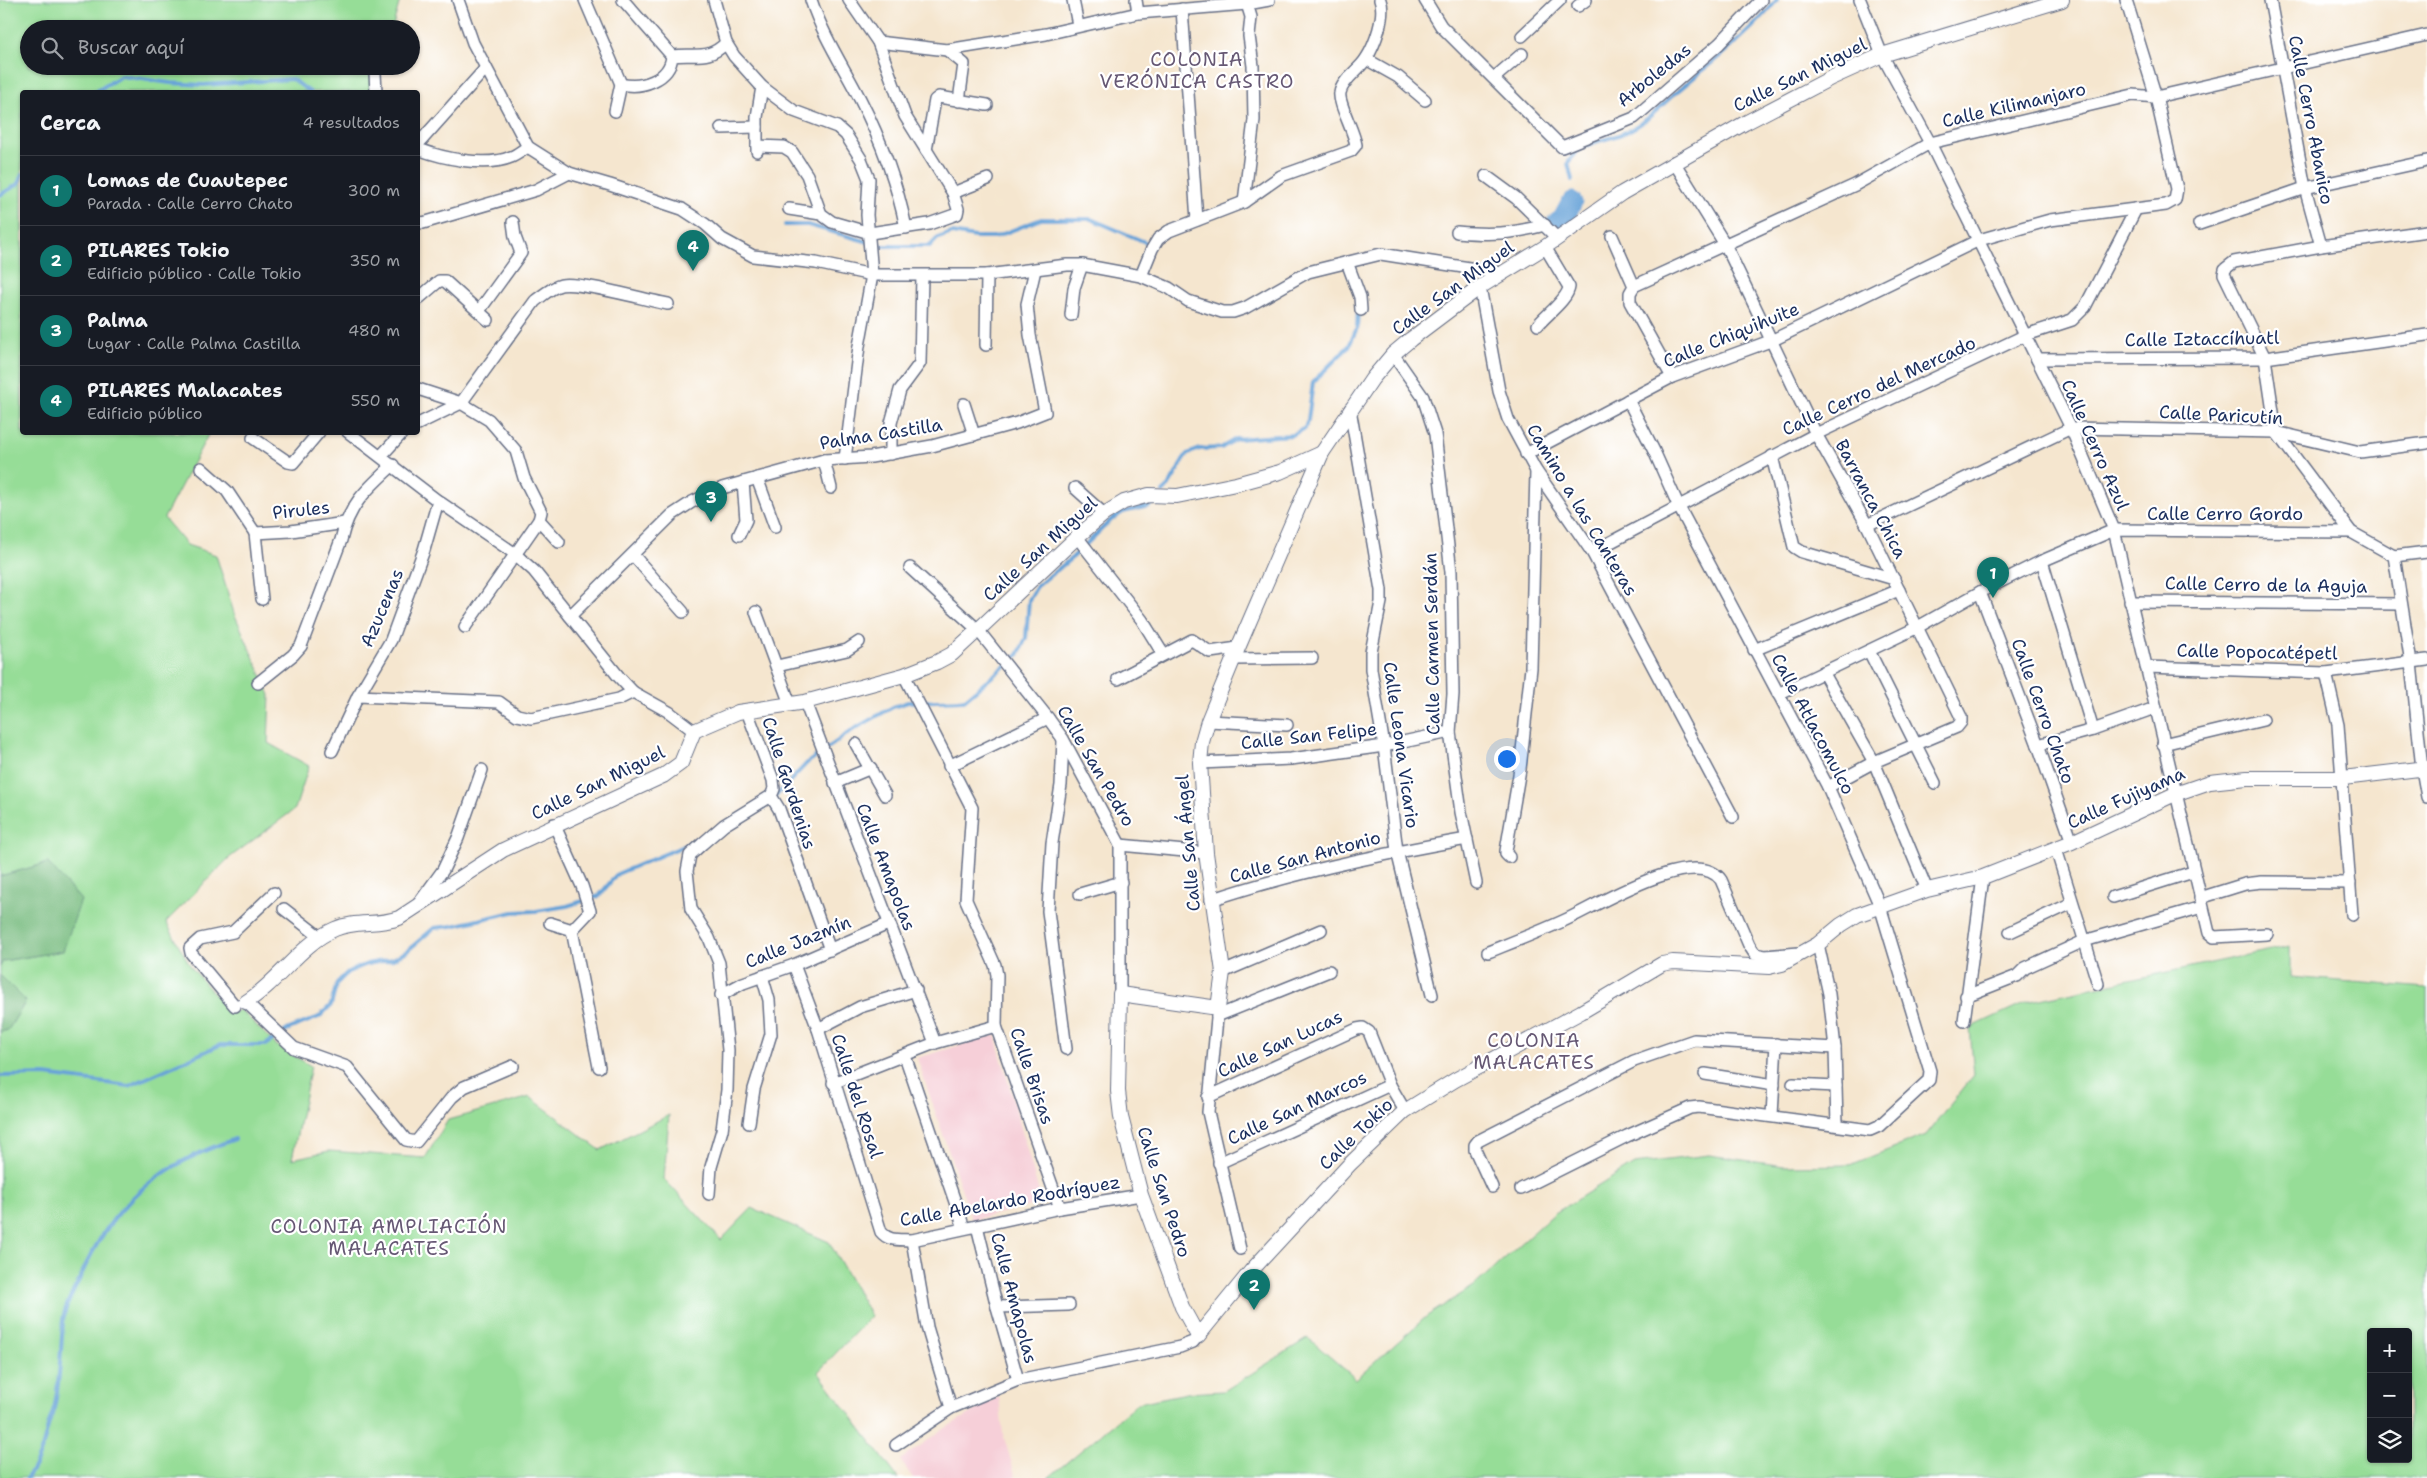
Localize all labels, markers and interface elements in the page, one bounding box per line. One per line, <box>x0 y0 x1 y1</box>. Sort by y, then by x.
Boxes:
search box <box>20 20 420 75</box>
street label: Calle San Miguel <box>1729 32 1871 118</box>
street label: Calle Cerro Abanico <box>2283 33 2339 207</box>
icon: search <box>38 34 66 62</box>
text: Buscar aquí <box>78 35 184 60</box>
street label: Arboledas <box>1612 38 1696 112</box>
district label: COLONIA VERÓNICA CASTRO <box>1099 47 1295 94</box>
street label: Calle Kilimanjaro <box>1940 77 2088 133</box>
text: Cerca <box>40 109 101 137</box>
text: 4 resultados <box>302 112 400 133</box>
text: Lomas de Cuautepec <box>87 168 288 193</box>
text: 1 <box>52 180 60 201</box>
text: 300 m <box>348 180 400 201</box>
text: Parada · Calle Cerro Chato <box>87 193 293 214</box>
pin: 4 <box>677 230 709 271</box>
street label: Calle San Miguel <box>1387 235 1519 341</box>
text: PILARES Tokio <box>87 238 230 263</box>
text: 2 <box>50 250 62 271</box>
text: 350 m <box>349 250 400 271</box>
text: Edificio público · Calle Tokio <box>87 263 302 284</box>
street label: Calle Chiquihuite <box>1659 297 1803 373</box>
text: Palma <box>87 308 148 333</box>
text: 3 <box>50 320 62 341</box>
text: 480 m <box>348 320 400 341</box>
street label: Calle Iztaccíhuatl <box>2125 326 2280 352</box>
street label: Calle Cerro del Mercado <box>1778 330 1980 442</box>
text: Lugar · Calle Palma Castilla <box>87 333 300 354</box>
street label: Calle Cerro Azul <box>2055 376 2135 515</box>
text: PILARES Malacates <box>87 378 283 403</box>
text: 4 <box>50 390 62 411</box>
text: 550 m <box>351 390 400 411</box>
street label: Calle Paricutín <box>2158 400 2284 430</box>
text: Edificio público <box>87 403 202 424</box>
street label: Palma Castilla <box>818 412 944 456</box>
street label: Camino a las Canteras <box>1521 420 1643 600</box>
street label: Barranca Chica <box>1830 435 1912 563</box>
pin: 3 <box>695 481 727 522</box>
street label: Calle San Miguel <box>978 491 1103 607</box>
street label: Pirules <box>271 495 331 525</box>
street label: Calle Cerro Gordo <box>2147 502 2303 526</box>
street label: Calle Carmen Serdán <box>1418 553 1446 735</box>
pin: 1 <box>1977 557 2009 598</box>
street label: Azucenas <box>355 565 409 651</box>
street label: Calle Cerro de la Aguja <box>2165 571 2367 599</box>
street label: Calle Cerro Chato <box>2006 635 2080 787</box>
street label: Calle Popocatépetl <box>2176 639 2338 665</box>
street label: Calle Atlacomulco <box>1766 649 1860 799</box>
street label: Calle Leona Vicario <box>1377 660 1425 830</box>
street label: Calle San Pedro <box>1052 701 1140 831</box>
street label: Calle Gardenias <box>756 714 822 852</box>
street label: Calle San Felipe <box>1240 717 1378 755</box>
street label: Calle San Miguel <box>527 740 669 826</box>
your location <box>1494 746 1520 772</box>
street label: Calle Fujiyama <box>2063 761 2189 835</box>
street label: Calle San Ángel <box>1170 773 1206 912</box>
street label: Calle Amapolas <box>851 800 921 934</box>
street label: Calle San Antonio <box>1227 825 1383 889</box>
street label: Calle Jazmín <box>741 910 855 974</box>
street label: Calle San Lucas <box>1214 1005 1346 1083</box>
street label: Calle Brisas <box>1004 1024 1060 1128</box>
district label: COLONIA MALACATES <box>1473 1028 1595 1075</box>
street label: Calle del Rosal <box>826 1031 889 1162</box>
street label: Calle San Marcos <box>1224 1065 1370 1151</box>
street label: Calle Tokio <box>1314 1093 1398 1175</box>
street label: Calle San Pedro <box>1132 1123 1196 1261</box>
street label: Calle Abelardo Rodríguez <box>898 1170 1122 1232</box>
district label: COLONIA AMPLIACIÓN MALACATES <box>271 1213 507 1261</box>
street label: Calle Amapolas <box>985 1230 1043 1366</box>
pin: 2 <box>1238 1269 1270 1310</box>
map controls <box>2367 1328 2412 1463</box>
button: + <box>2367 1328 2412 1373</box>
button: − <box>2367 1373 2412 1418</box>
button: layers <box>2367 1418 2412 1463</box>

